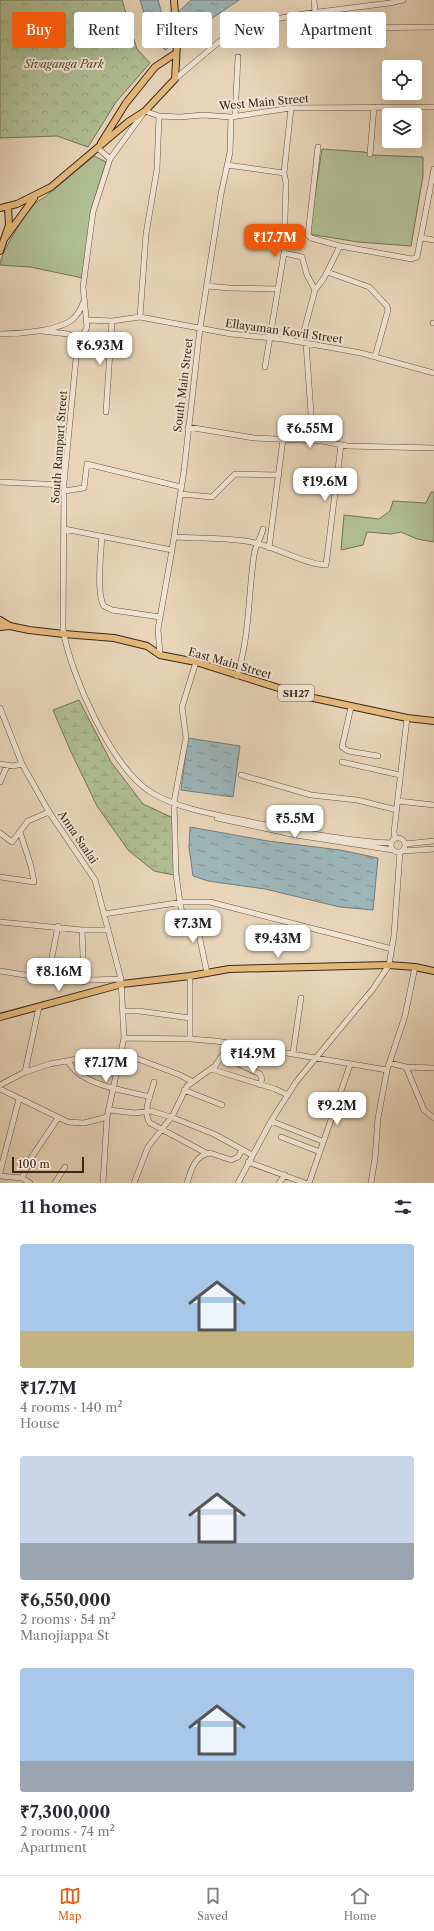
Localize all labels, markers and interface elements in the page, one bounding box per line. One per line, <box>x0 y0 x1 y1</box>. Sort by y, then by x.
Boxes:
chip: Buy <box>12 12 66 48</box>
chip: Rent <box>74 12 134 48</box>
chip: Filters <box>142 12 212 48</box>
chip: New <box>220 12 279 48</box>
chip: Apartment <box>287 12 386 48</box>
park label: Sivaganga Park <box>23 57 104 71</box>
map controls <box>382 60 422 148</box>
button: locate <box>382 60 422 100</box>
street label: West Main Street <box>218 91 310 113</box>
button: layers <box>382 108 422 148</box>
pin: ₹17.7M <box>242 224 308 258</box>
text: ₹17.7M <box>253 229 297 245</box>
street label: Ellayaman Kovil Street <box>224 316 344 346</box>
pin: ₹6.93M <box>67 332 133 366</box>
text: ₹6.93M <box>76 337 124 353</box>
street label: South Main Street <box>170 337 196 433</box>
street label: South Rampart Street <box>48 390 70 504</box>
pin: ₹6.55M <box>277 415 343 449</box>
text: ₹6.55M <box>287 420 333 436</box>
pin: ₹19.6M <box>292 468 358 502</box>
text: ₹19.6M <box>302 473 348 489</box>
street label: East Main Street <box>187 644 273 682</box>
road number: SH27 <box>278 685 314 701</box>
pin: ₹5.5M <box>267 805 323 839</box>
street label: Anna Saalai <box>55 807 101 867</box>
text: ₹5.5M <box>275 810 315 826</box>
pin: ₹7.3M <box>165 910 221 944</box>
text: ₹7.3M <box>174 915 212 931</box>
pin: ₹9.43M <box>245 925 311 959</box>
text: ₹9.43M <box>254 930 302 946</box>
pin: ₹8.16M <box>26 958 92 992</box>
text: ₹8.16M <box>36 963 82 979</box>
pin: ₹14.9M <box>220 1040 286 1074</box>
text: ₹14.9M <box>230 1045 276 1061</box>
pin: ₹7.17M <box>73 1049 139 1083</box>
text: ₹7.17M <box>84 1054 128 1070</box>
pin: ₹9.2M <box>309 1092 365 1126</box>
text: ₹9.2M <box>317 1097 357 1113</box>
scale bar <box>12 1155 84 1174</box>
text: 100 m <box>18 1157 50 1171</box>
icon: filters <box>392 1196 414 1218</box>
text: 11 homes <box>20 1197 97 1217</box>
icon: home <box>181 1270 253 1342</box>
text: ₹17.7M <box>20 1378 77 1398</box>
text: 4 rooms · 140 m² <box>20 1399 123 1415</box>
text: House <box>20 1415 60 1431</box>
icon: home <box>181 1482 253 1554</box>
text: ₹6,550,000 <box>20 1590 111 1610</box>
text: 2 rooms · 54 m² <box>20 1611 116 1627</box>
text: Manojiappa St <box>20 1627 109 1643</box>
icon: home <box>181 1694 253 1766</box>
text: ₹7,300,000 <box>20 1802 110 1822</box>
text: 2 rooms · 74 m² <box>20 1823 115 1839</box>
text: Apartment <box>20 1839 87 1855</box>
tab: Map <box>58 1885 82 1923</box>
tab: Saved <box>197 1885 228 1923</box>
tab: Home <box>344 1885 376 1923</box>

